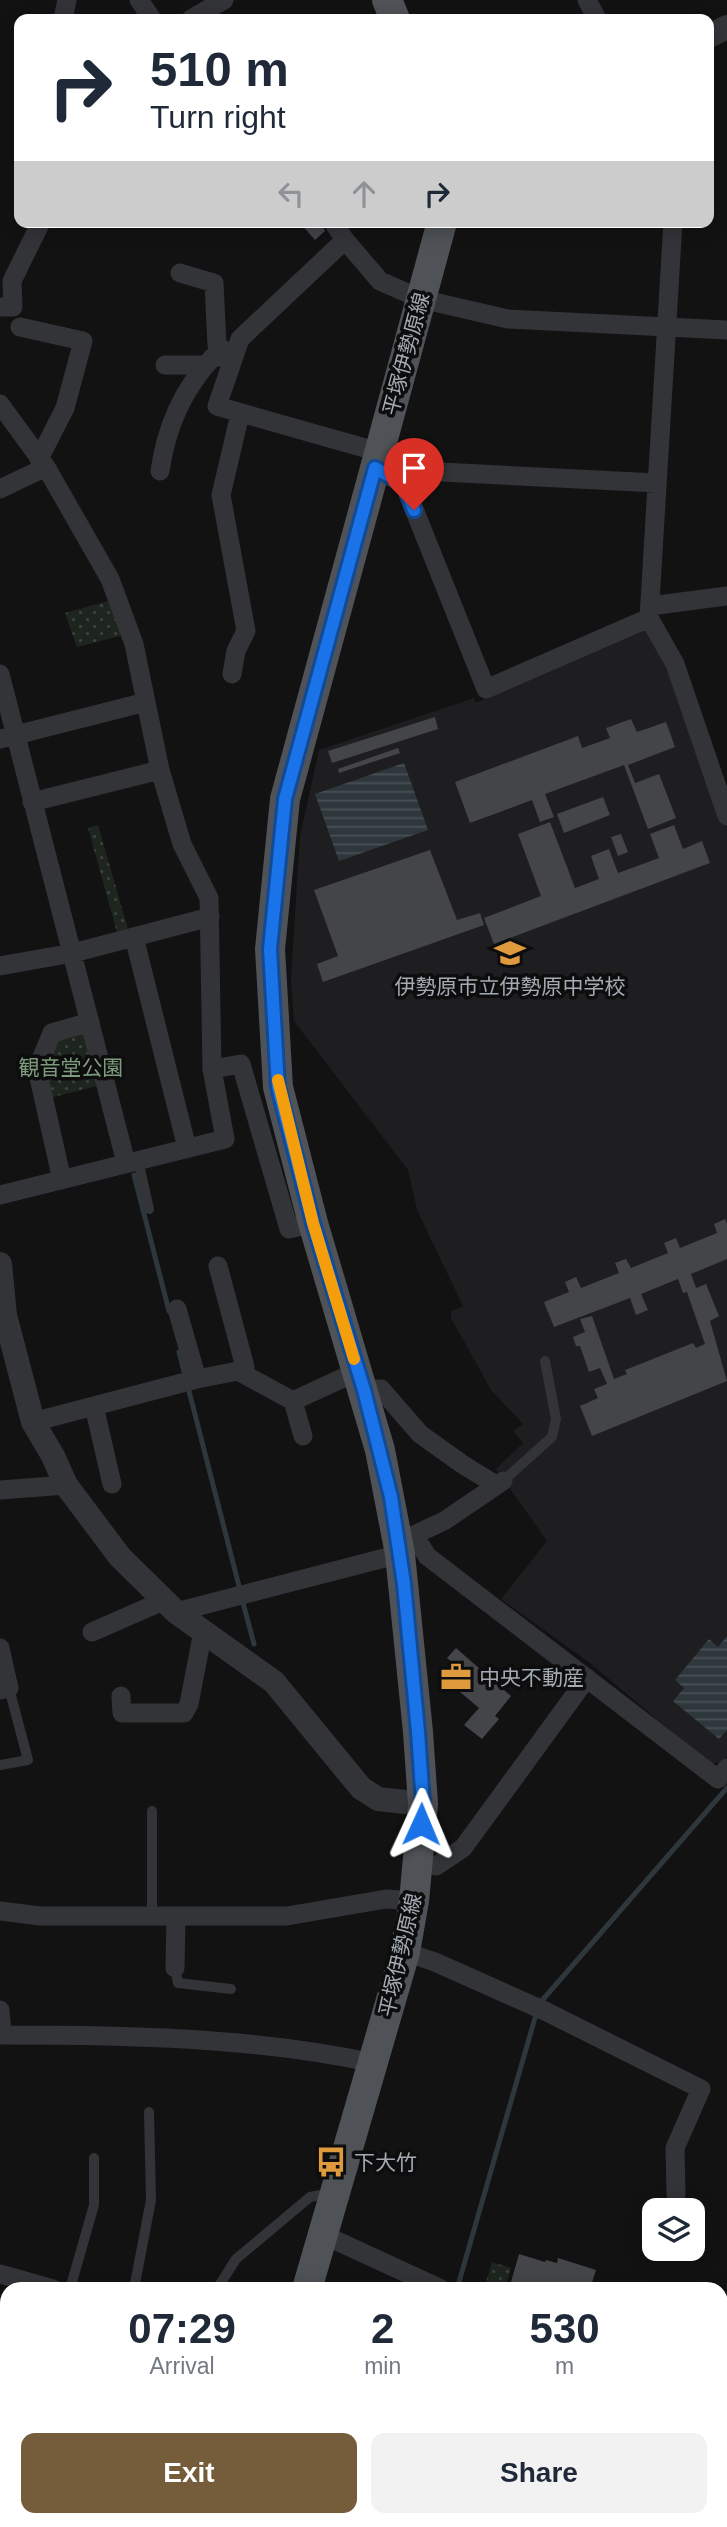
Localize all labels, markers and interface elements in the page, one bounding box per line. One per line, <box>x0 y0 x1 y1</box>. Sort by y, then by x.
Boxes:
icon: right <box>35 42 126 133</box>
text: 510 m <box>150 42 289 96</box>
text: Turn right <box>150 99 286 135</box>
icon: left <box>272 175 310 213</box>
icon: ahead <box>345 175 383 213</box>
icon: right <box>418 175 456 213</box>
street label: 平塚伊勢原線 <box>379 290 433 418</box>
pin <box>384 438 444 510</box>
icon: arrive <box>395 449 433 487</box>
school or university icon: 伊勢原市立伊勢原中学校 <box>493 936 527 970</box>
place label: 伊勢原市立伊勢原中学校 <box>395 975 626 998</box>
park label: 観音堂公園 <box>19 1056 124 1079</box>
office icon: 中央不動産 <box>439 1660 473 1694</box>
place label: 中央不動産 <box>479 1666 584 1689</box>
position arrow <box>384 1787 458 1861</box>
street label: 平塚伊勢原線 <box>375 1891 425 2019</box>
bus stop icon: 下大竹 <box>314 2145 348 2179</box>
place label: 下大竹 <box>354 2151 417 2174</box>
map controls <box>642 2198 705 2261</box>
button: layers <box>642 2198 705 2261</box>
text: 07:29 <box>128 2305 236 2352</box>
text: 2 <box>371 2305 394 2352</box>
text: 530 <box>530 2305 600 2352</box>
text: Arrival <box>149 2353 215 2379</box>
text: min <box>364 2353 401 2379</box>
text: m <box>555 2353 574 2379</box>
button: Exit <box>21 2433 357 2513</box>
button: Share <box>371 2433 707 2513</box>

